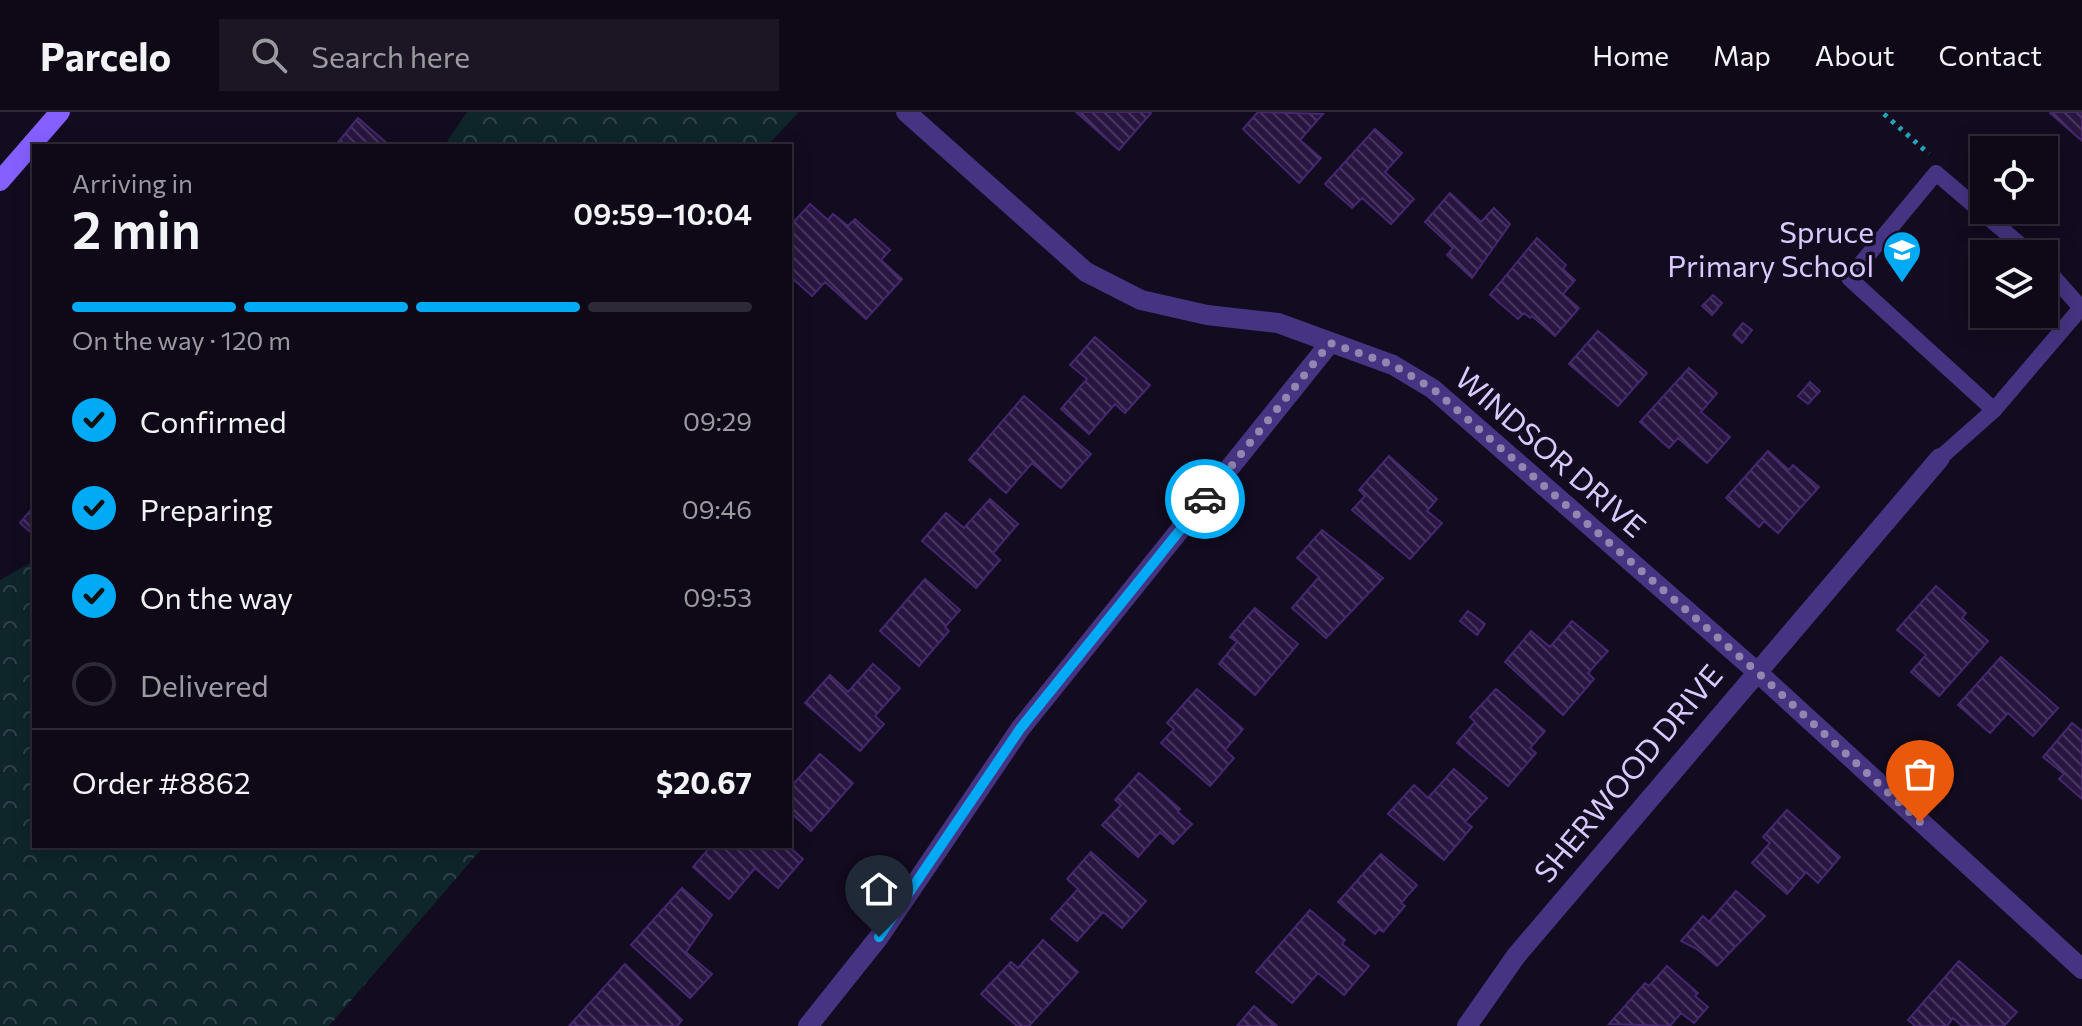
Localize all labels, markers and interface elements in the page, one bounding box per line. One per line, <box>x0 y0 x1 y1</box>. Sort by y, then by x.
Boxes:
search box <box>219 19 779 91</box>
text: Parcelo <box>40 32 171 79</box>
icon: search <box>247 33 291 77</box>
text: Search here <box>311 37 470 74</box>
text: Home <box>1592 38 1669 72</box>
text: Map <box>1713 38 1771 72</box>
text: About <box>1815 38 1895 72</box>
text: Contact <box>1939 38 2042 72</box>
map controls <box>1970 136 2058 328</box>
button: locate <box>1970 136 2058 224</box>
text: Arriving in <box>72 167 193 198</box>
text: 09:59–10:04 <box>573 194 752 231</box>
text: 2 min <box>72 196 201 260</box>
place label: Spruce Primary School <box>1667 212 1874 283</box>
school or university icon: Spruce Primary School <box>1881 229 1923 284</box>
button: layers <box>1970 240 2058 328</box>
text: On the way · 120 m <box>72 324 291 355</box>
street label: WINDSOR DRIVE <box>1449 358 1655 544</box>
icon: check <box>72 398 116 442</box>
text: Confirmed <box>140 402 287 439</box>
text: 09:29 <box>683 405 752 436</box>
courier <box>1165 459 1245 539</box>
icon: car <box>1183 477 1227 521</box>
icon: check <box>72 486 116 530</box>
text: Preparing <box>140 490 273 527</box>
text: 09:46 <box>682 493 752 524</box>
icon: check <box>72 574 116 618</box>
text: On the way <box>140 578 293 615</box>
text: 09:53 <box>683 581 752 612</box>
street label: SHERWOOD DRIVE <box>1525 656 1729 889</box>
text: Delivered <box>140 666 269 703</box>
pin <box>1886 740 1954 822</box>
icon: bag <box>1898 752 1942 796</box>
text: Order #8862 <box>72 763 251 800</box>
text: $20.67 <box>656 763 752 800</box>
pin <box>845 855 913 937</box>
icon: home <box>857 867 901 911</box>

